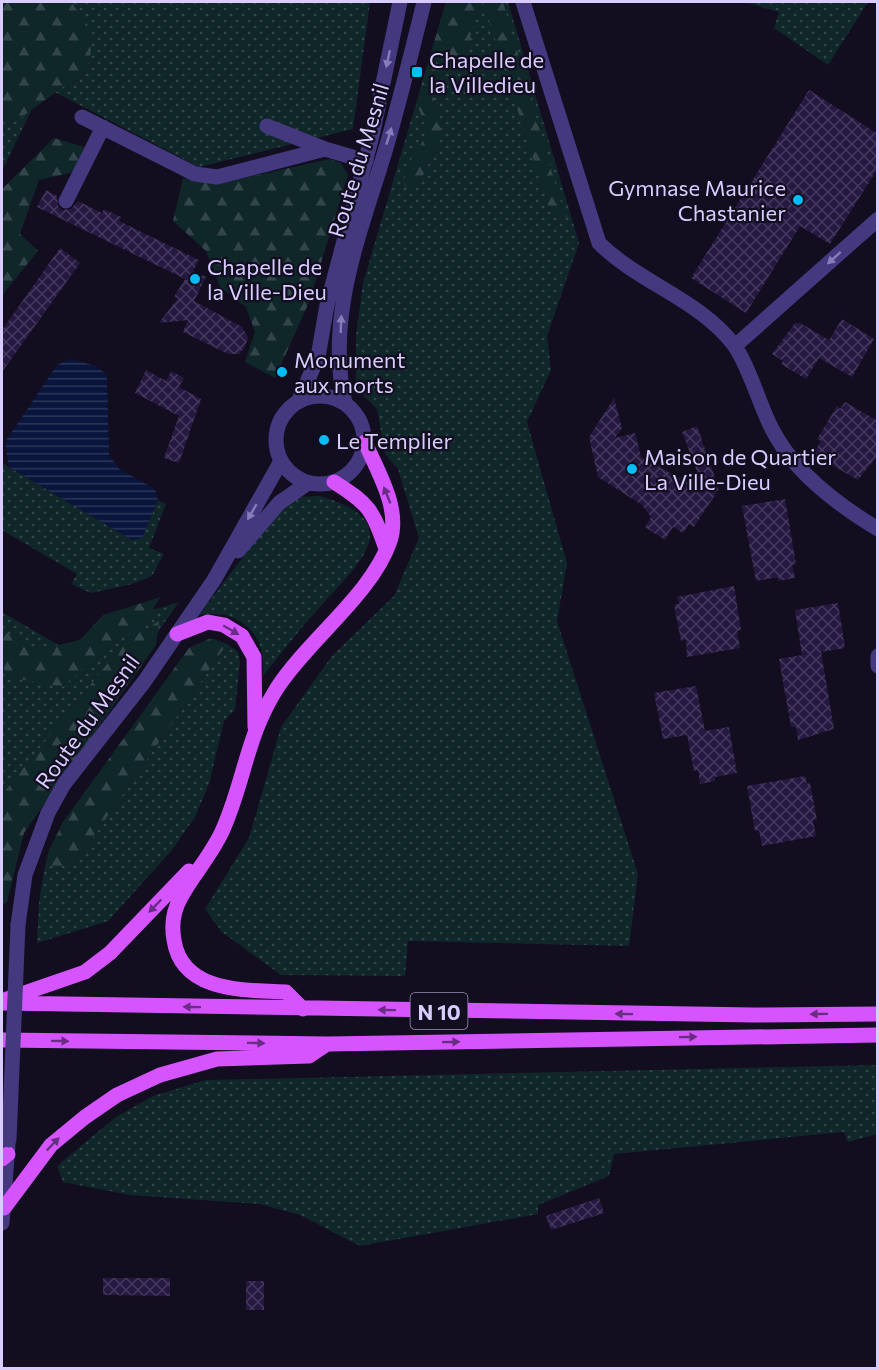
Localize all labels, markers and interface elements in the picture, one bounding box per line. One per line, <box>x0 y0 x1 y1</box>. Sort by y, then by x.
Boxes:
place label: Chapelle de la Villedieu <box>429 46 544 98</box>
one-way arrow <box>382 49 392 68</box>
marker: Chapelle de la Villedieu <box>410 65 424 79</box>
street label: Route du Mesnil <box>322 80 394 240</box>
one-way arrow <box>385 127 394 145</box>
place label: Gymnase Maurice Chastanier <box>608 174 786 226</box>
marker: Gymnase Maurice Chastanier <box>791 193 805 207</box>
one-way arrow <box>827 251 842 264</box>
place label: Chapelle de la Ville-Dieu <box>207 253 327 305</box>
marker: Chapelle de la Ville-Dieu <box>188 272 202 286</box>
one-way arrow <box>336 315 345 334</box>
place label: Monument aux morts <box>294 346 405 398</box>
marker: Monument aux morts <box>275 365 289 379</box>
place label: Le Templier <box>336 427 452 454</box>
marker: Le Templier <box>317 433 331 447</box>
place label: Maison de Quartier La Ville-Dieu <box>644 443 836 495</box>
marker: Maison de Quartier La Ville-Dieu <box>625 462 639 476</box>
one-way arrow <box>382 485 392 503</box>
one-way arrow <box>247 504 258 520</box>
one-way arrow <box>223 625 240 635</box>
street label: Route du Mesnil <box>29 648 145 794</box>
one-way arrow <box>148 899 162 913</box>
road number: N 10 <box>410 993 468 1029</box>
one-way arrow <box>183 1002 202 1012</box>
one-way arrow <box>378 1005 397 1015</box>
one-way arrow <box>615 1009 634 1018</box>
one-way arrow <box>810 1010 829 1019</box>
one-way arrow <box>678 1033 697 1042</box>
one-way arrow <box>50 1036 69 1046</box>
one-way arrow <box>441 1037 460 1046</box>
one-way arrow <box>246 1038 265 1048</box>
one-way arrow <box>45 1138 59 1152</box>

